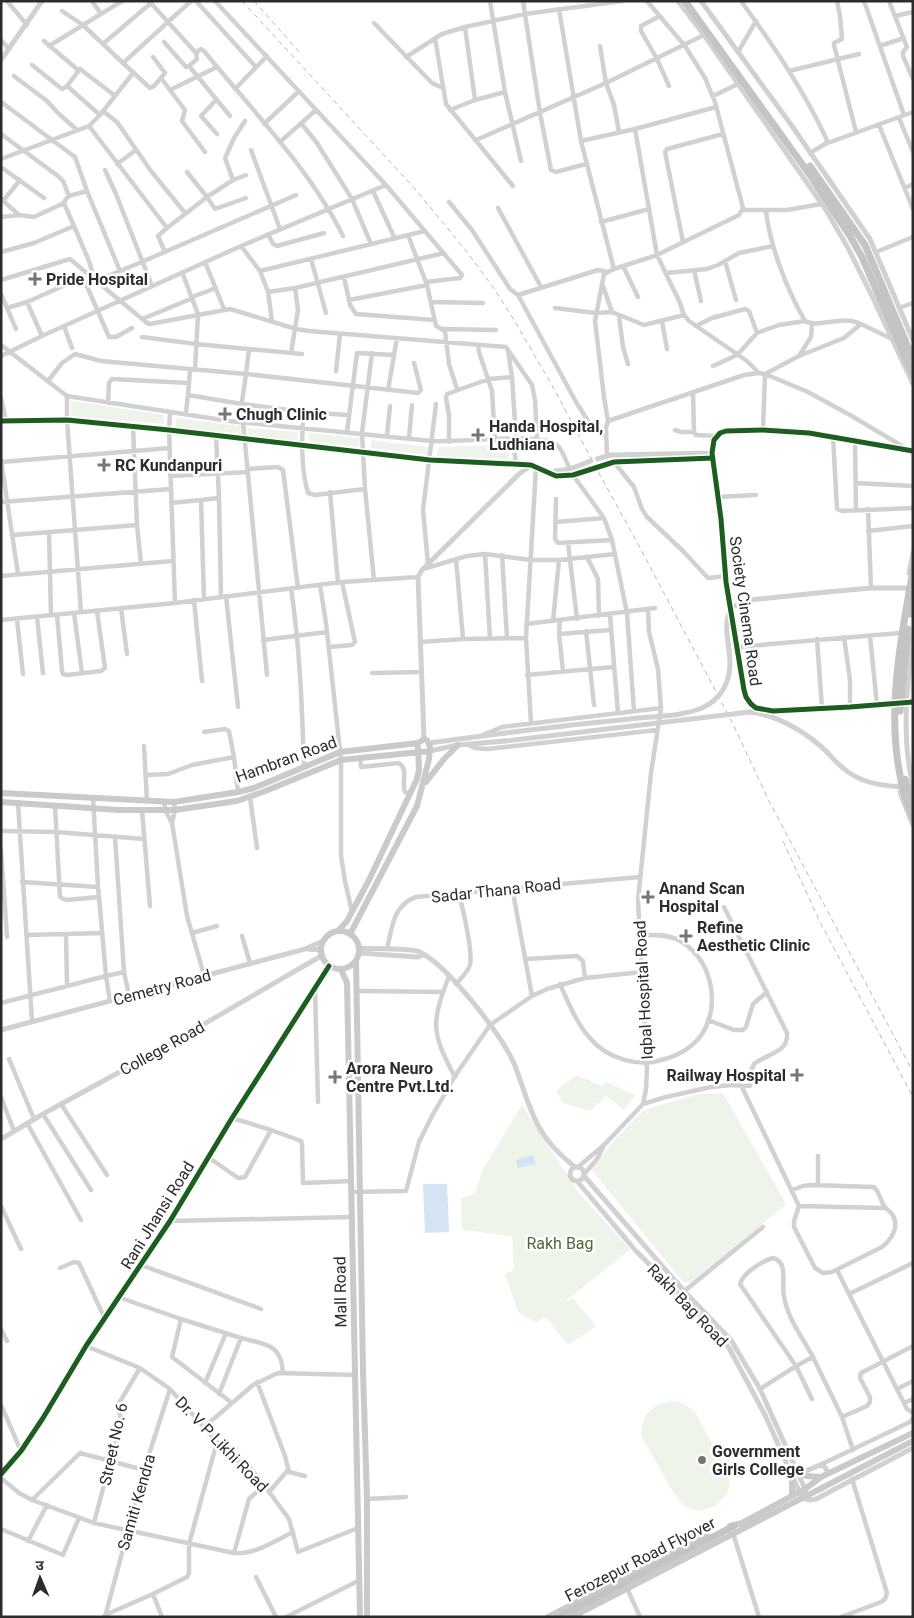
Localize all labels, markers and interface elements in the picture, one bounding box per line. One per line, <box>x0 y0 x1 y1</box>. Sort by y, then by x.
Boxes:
place label: Pride Hospital <box>46 270 148 289</box>
marker: Pride Hospital <box>28 272 42 286</box>
place label: Chugh Clinic <box>236 405 327 424</box>
marker: Chugh Clinic <box>218 407 232 421</box>
place label: Handa Hospital, Ludhiana <box>489 417 603 454</box>
marker: Handa Hospital, Ludhiana <box>471 428 485 442</box>
place label: RC Kundanpuri <box>115 456 222 475</box>
marker: RC Kundanpuri <box>97 458 111 472</box>
street label: Society Cinema Road <box>726 535 765 687</box>
street label: Hambran Road <box>233 732 339 787</box>
street label: Sadar Thana Road <box>430 874 562 907</box>
place label: Anand Scan Hospital <box>659 879 745 916</box>
marker: Anand Scan Hospital <box>641 890 655 904</box>
place label: Refine Aesthetic Clinic <box>697 918 810 955</box>
street label: Iqbal Hospital Road <box>630 920 657 1060</box>
marker: Refine Aesthetic Clinic <box>679 929 693 943</box>
street label: Cemetry Road <box>111 965 213 1010</box>
street label: College Road <box>117 1017 208 1080</box>
place label: Arora Neuro Centre Pvt.Ltd. <box>346 1059 454 1096</box>
place label: Railway Hospital <box>667 1066 786 1085</box>
marker: Railway Hospital <box>790 1068 804 1082</box>
marker: Arora Neuro Centre Pvt.Ltd. <box>328 1070 342 1084</box>
street label: Rani Jhansi Road <box>117 1158 198 1273</box>
park label: Rakh Bag <box>526 1234 594 1253</box>
street label: Mall Road <box>330 1256 351 1328</box>
street label: Rakh Bag Road <box>643 1260 732 1351</box>
street label: Dr. V P Likhi Road <box>171 1393 272 1496</box>
street label: Street No. 6 <box>95 1401 132 1487</box>
place label: Government Girls College <box>712 1442 804 1479</box>
street label: Samiti Kendra <box>114 1452 159 1552</box>
marker: Government Girls College <box>696 1454 708 1466</box>
street label: Ferozepur Road Flyover <box>562 1513 719 1606</box>
north arrow <box>15 1553 65 1603</box>
text: उ <box>35 1557 45 1573</box>

